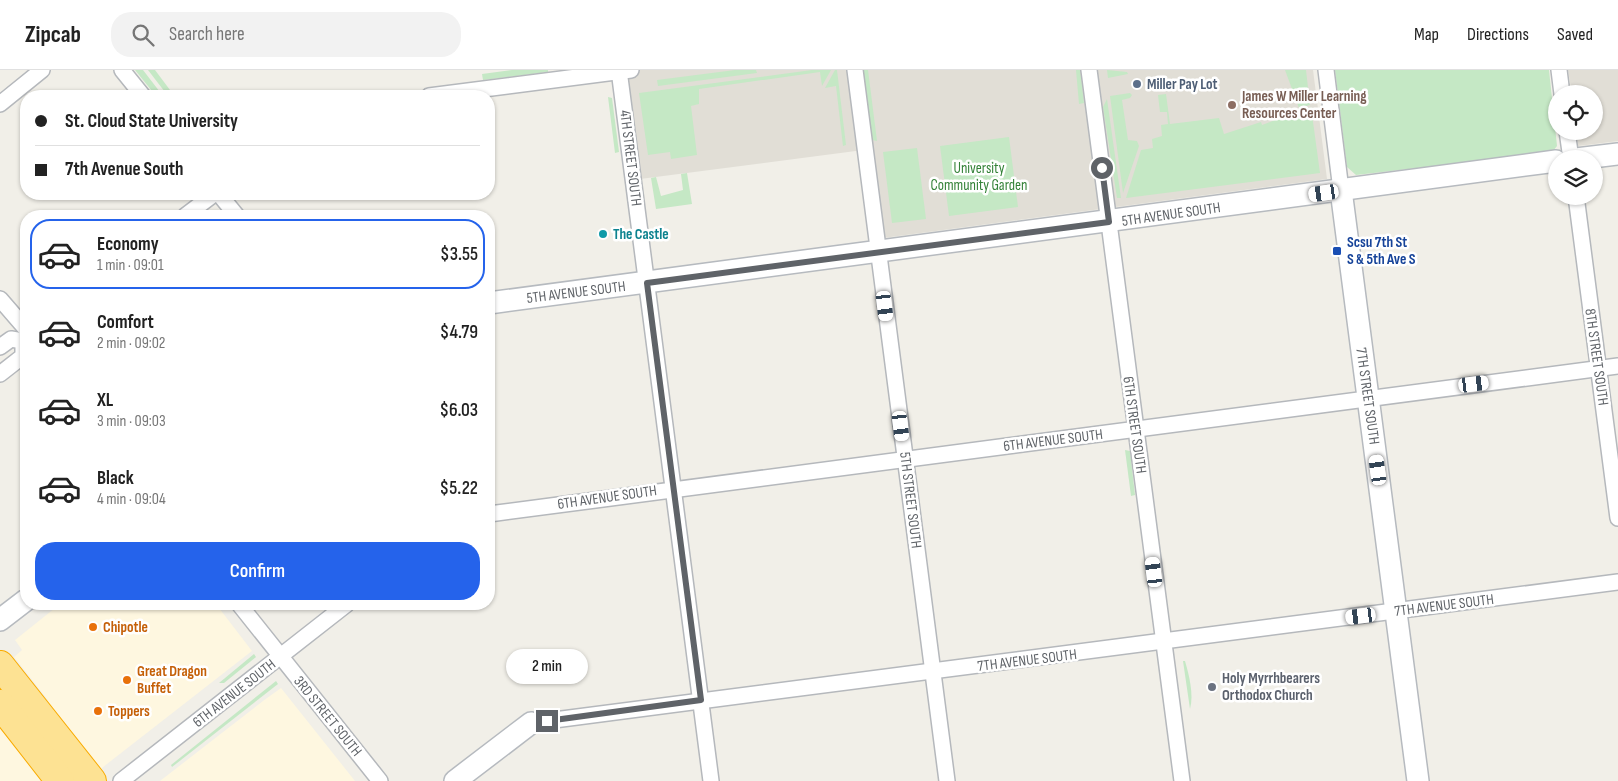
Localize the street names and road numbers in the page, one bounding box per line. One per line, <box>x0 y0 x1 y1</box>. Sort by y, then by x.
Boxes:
street label: 4TH STREET SOUTH <box>615 109 646 207</box>
street label: 5TH AVENUE SOUTH <box>1120 198 1222 231</box>
street label: 5TH AVENUE SOUTH <box>525 277 627 308</box>
street label: 8TH STREET SOUTH <box>1580 307 1613 407</box>
street label: 7TH STREET SOUTH <box>1351 346 1384 446</box>
street label: 6TH STREET SOUTH <box>1118 375 1151 475</box>
street label: 6TH AVENUE SOUTH <box>1002 425 1104 456</box>
street label: 5TH STREET SOUTH <box>895 451 926 549</box>
street label: 6TH AVENUE SOUTH <box>556 481 658 514</box>
street label: 7TH AVENUE SOUTH <box>1393 590 1495 621</box>
street label: 7TH AVENUE SOUTH <box>976 645 1078 676</box>
street label: 6TH AVENUE SOUTH <box>189 655 280 732</box>
street label: 3RD STREET SOUTH <box>289 672 366 760</box>

